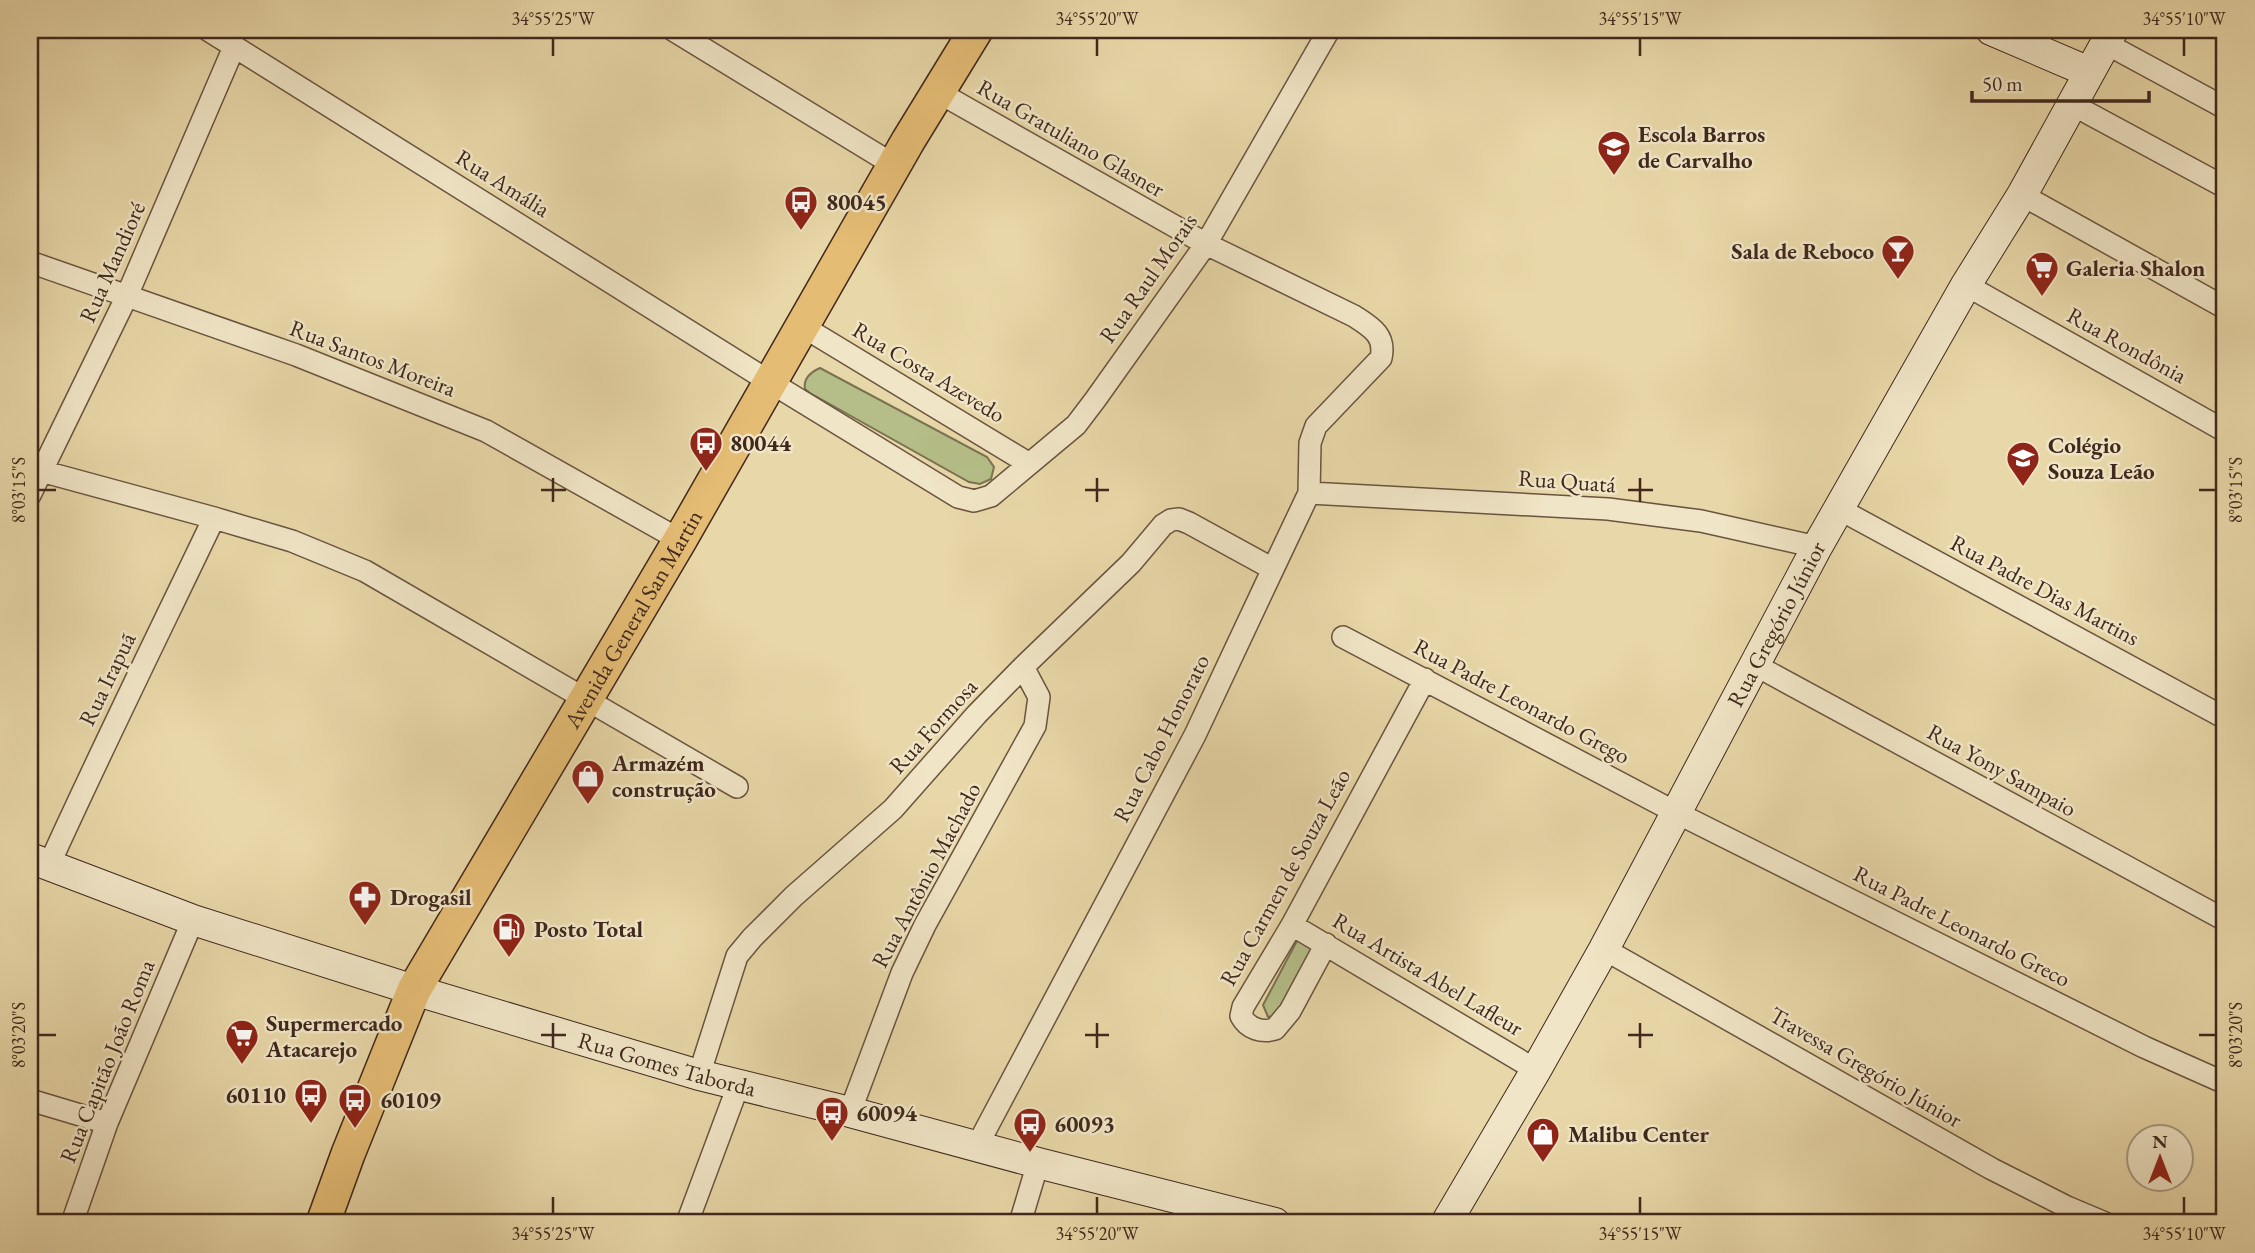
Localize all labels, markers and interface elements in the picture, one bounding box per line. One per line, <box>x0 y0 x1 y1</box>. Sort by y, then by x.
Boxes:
text: 34°55'25"W <box>511 7 595 30</box>
text: 34°55'20"W <box>1055 7 1139 30</box>
text: 34°55'15"W <box>1598 7 1682 30</box>
text: 34°55'10"W <box>2142 7 2226 30</box>
scale bar <box>1972 60 2148 104</box>
text: 50 m <box>1982 70 2023 97</box>
street label: Rua Gratuliano Glasner <box>972 72 1170 204</box>
place label: Escola Barros de Carvalho <box>1638 119 1765 175</box>
school or university icon: Escola Barros de Carvalho <box>1595 128 1633 177</box>
street label: Rua Amália <box>450 142 556 224</box>
bus stop icon: 80045 <box>782 183 820 232</box>
place label: 80045 <box>826 187 887 217</box>
street label: Rua Mandioré <box>72 197 152 327</box>
street label: Rua Raul Morais <box>1092 207 1204 349</box>
bar icon: Sala de Reboco <box>1879 232 1917 281</box>
place label: Sala de Reboco <box>1731 236 1874 266</box>
supermarket icon: Galeria Shalon <box>2023 249 2061 298</box>
place label: Galeria Shalon <box>2066 253 2205 283</box>
street label: Rua Rondônia <box>2062 300 2193 391</box>
street label: Rua Santos Moreira <box>286 313 461 404</box>
street label: Rua Costa Azevedo <box>847 315 1011 429</box>
bus stop icon: 80044 <box>687 424 725 473</box>
place label: 80044 <box>730 428 792 458</box>
place label: Colégio Souza Leão <box>2048 430 2155 486</box>
school or university icon: Colégio Souza Leão <box>2004 439 2042 488</box>
text: 8°03'15"S <box>7 457 30 523</box>
text: 8°03'15"S <box>2224 457 2247 523</box>
street label: Rua Quatá <box>1517 463 1618 499</box>
street label: Avenida General San Martin <box>557 504 709 735</box>
street label: Rua Padre Dias Martins <box>1945 528 2145 652</box>
street label: Rua Gregório Júnior <box>1720 535 1832 712</box>
street label: Rua Irapuã <box>72 627 143 731</box>
street label: Rua Padre Leonardo Grego <box>1409 631 1635 771</box>
street label: Rua Cabo Honorato <box>1106 649 1216 827</box>
street label: Rua Formosa <box>882 671 984 780</box>
street label: Rua Yony Sampaio <box>1922 717 2082 823</box>
place label: Armazém construção <box>611 748 716 804</box>
shop icon: Armazém construção <box>569 757 607 806</box>
street label: Rua Carmen de Souza Leão <box>1213 763 1357 991</box>
street label: Rua Antônio Machado <box>864 777 988 973</box>
street label: Rua Padre Leonardo Greco <box>1848 858 2076 994</box>
pharmacy icon: Drogasil <box>346 878 384 927</box>
place label: Drogasil <box>390 882 472 912</box>
street label: Rua Artista Abel Lafleur <box>1327 905 1529 1043</box>
fuel station icon: Posto Total <box>490 910 528 959</box>
place label: Posto Total <box>534 914 644 944</box>
street label: Rua Capitão João Roma <box>53 954 162 1167</box>
street label: Travessa Gregório Júnior <box>1764 1000 1968 1135</box>
text: 8°03'20"S <box>7 1002 30 1068</box>
text: 8°03'20"S <box>2224 1002 2247 1068</box>
place label: Supermercado Atacarejo <box>265 1008 403 1064</box>
supermarket icon: Supermercado Atacarejo <box>223 1017 261 1066</box>
street label: Rua Gomes Taborda <box>575 1025 760 1104</box>
bus stop icon: 60110 <box>292 1076 330 1125</box>
place label: 60110 <box>225 1080 286 1110</box>
bus stop icon: 60109 <box>336 1081 374 1130</box>
place label: 60109 <box>380 1085 441 1115</box>
bus stop icon: 60094 <box>813 1094 851 1143</box>
place label: 60094 <box>856 1098 918 1128</box>
bus stop icon: 60093 <box>1011 1105 1049 1154</box>
place label: 60093 <box>1054 1109 1115 1139</box>
shop icon: Malibu Center <box>1524 1115 1562 1164</box>
place label: Malibu Center <box>1568 1119 1709 1149</box>
north arrow <box>2126 1124 2196 1194</box>
text: N <box>2152 1129 2168 1154</box>
text: 34°55'25"W <box>511 1222 595 1245</box>
text: 34°55'20"W <box>1055 1222 1139 1245</box>
text: 34°55'15"W <box>1598 1222 1682 1245</box>
text: 34°55'10"W <box>2142 1222 2226 1245</box>

